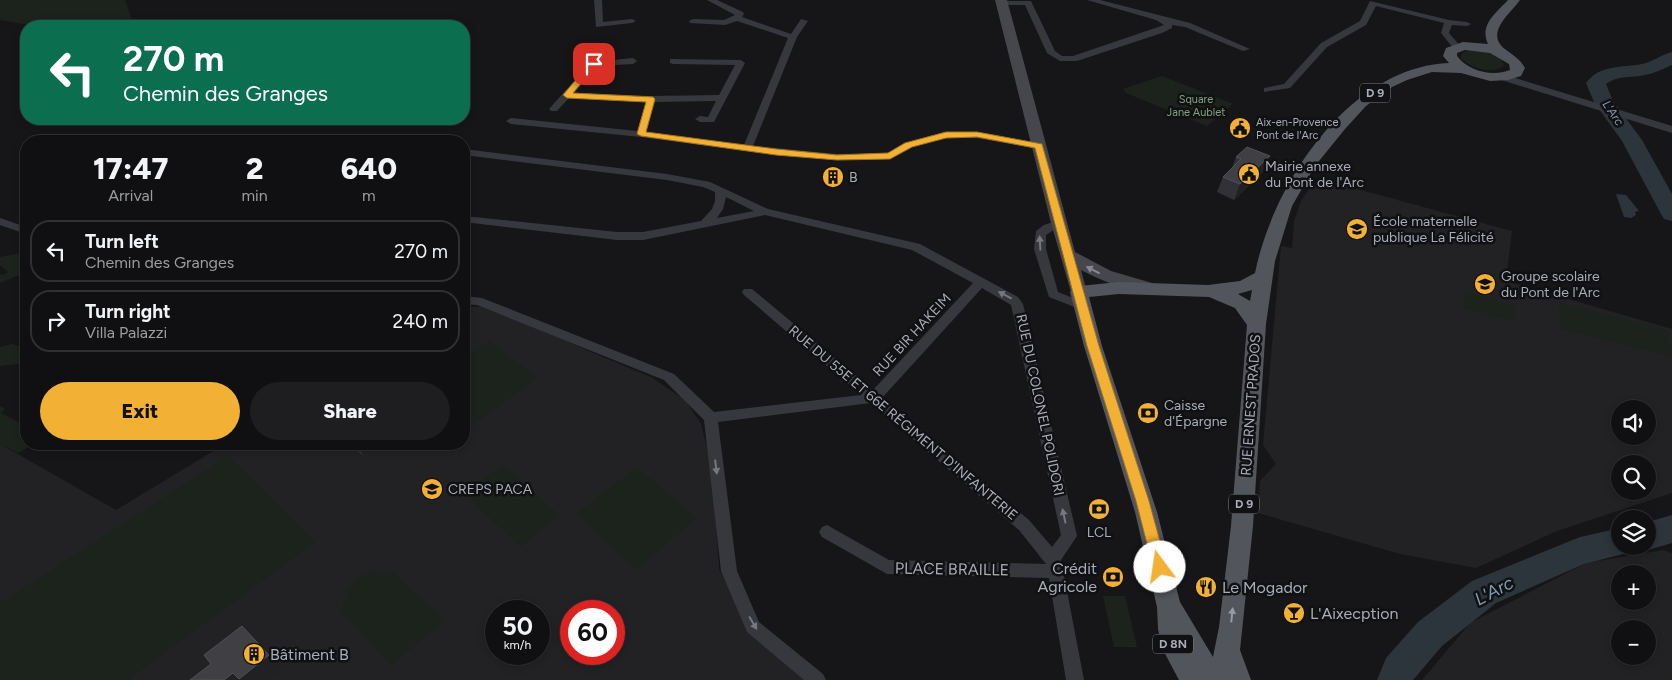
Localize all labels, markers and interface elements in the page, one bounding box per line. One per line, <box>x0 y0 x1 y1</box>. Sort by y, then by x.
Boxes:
text: 270 m <box>123 38 224 80</box>
icon: left <box>40 40 105 105</box>
pin <box>573 43 615 85</box>
icon: arrive <box>580 50 608 78</box>
text: Chemin des Granges <box>123 80 328 107</box>
road number: D 9 <box>1360 84 1390 102</box>
park label: Square Jane Aublet <box>1167 93 1225 119</box>
water label: L'Arc <box>1600 98 1627 129</box>
public building icon: Aix-en-Provence Pont de l'Arc <box>1228 116 1252 140</box>
place label: Aix-en-Provence Pont de l'Arc <box>1256 116 1339 142</box>
text: 17:47 <box>93 150 168 187</box>
text: 2 <box>246 150 263 187</box>
text: 640 <box>341 150 397 187</box>
place label: Mairie annexe du Pont de l'Arc <box>1265 158 1365 191</box>
public building icon: Mairie annexe du Pont de l'Arc <box>1237 162 1261 186</box>
building icon: B <box>821 165 845 189</box>
place label: B <box>849 169 858 186</box>
text: Arrival <box>108 186 153 205</box>
text: min <box>241 186 268 205</box>
text: m <box>362 186 376 205</box>
place label: École maternelle publique La Félicité <box>1373 213 1494 246</box>
school or university icon: École maternelle publique La Félicité <box>1345 217 1369 241</box>
text: Turn left <box>85 230 159 253</box>
one-way arrow <box>1036 235 1044 251</box>
icon: left <box>42 237 70 265</box>
text: 270 m <box>394 240 448 263</box>
text: Chemin des Granges <box>85 253 234 272</box>
one-way arrow <box>1086 266 1101 274</box>
place label: Groupe scolaire du Pont de l'Arc <box>1501 268 1601 301</box>
school or university icon: Groupe scolaire du Pont de l'Arc <box>1473 272 1497 296</box>
street label: RUE BIR HAKEIM <box>869 290 955 380</box>
one-way arrow <box>998 291 1012 299</box>
text: Turn right <box>85 300 171 323</box>
icon: right <box>42 307 70 335</box>
text: 240 m <box>393 310 448 333</box>
street label: RUE DU COLONEL POLIDORI <box>1012 313 1068 497</box>
street label: RUE DU 55E ET 66E RÉGIMENT D'INFANTERIE <box>785 322 1021 524</box>
text: Villa Palazzi <box>85 323 167 342</box>
street label: RUE ERNEST PRADOS <box>1238 334 1264 476</box>
button: Exit <box>40 382 240 440</box>
button: Share <box>250 382 450 440</box>
place label: Caisse d'Épargne <box>1164 397 1227 430</box>
map controls <box>1611 400 1656 665</box>
button: sound <box>1611 400 1656 445</box>
bank icon: Caisse d'Épargne <box>1136 401 1160 425</box>
button: search <box>1611 455 1656 500</box>
one-way arrow <box>712 459 720 475</box>
school or university icon: CREPS PACA <box>420 477 444 501</box>
place label: CREPS PACA <box>448 481 533 498</box>
road number: D 9 <box>1229 494 1259 514</box>
bank icon: LCL <box>1087 497 1111 521</box>
one-way arrow <box>1060 508 1068 523</box>
button: layers <box>1611 510 1656 555</box>
place label: LCL <box>1087 524 1112 541</box>
position arrow <box>1133 540 1185 592</box>
street label: PLACE BRAILLE <box>895 559 1009 579</box>
place label: Crédit Agricole <box>1038 559 1097 596</box>
bank icon: Crédit Agricole <box>1101 565 1125 589</box>
button: + <box>1611 565 1656 610</box>
water label: L'Arc <box>1471 572 1518 610</box>
restaurant icon: Le Mogador <box>1194 575 1218 599</box>
place label: Le Mogador <box>1222 578 1308 597</box>
speed limit sign: 60 <box>560 600 625 665</box>
bar icon: L'Aixecption <box>1282 601 1306 625</box>
place label: L'Aixecption <box>1310 604 1398 623</box>
one-way arrow <box>1228 607 1236 623</box>
text: 50 <box>502 611 533 641</box>
one-way arrow <box>748 616 757 630</box>
button: − <box>1611 620 1656 665</box>
road number: D 8N <box>1153 634 1193 654</box>
text: km/h <box>504 638 531 652</box>
building icon: Bâtiment B <box>242 642 266 666</box>
place label: Bâtiment B <box>270 645 349 664</box>

